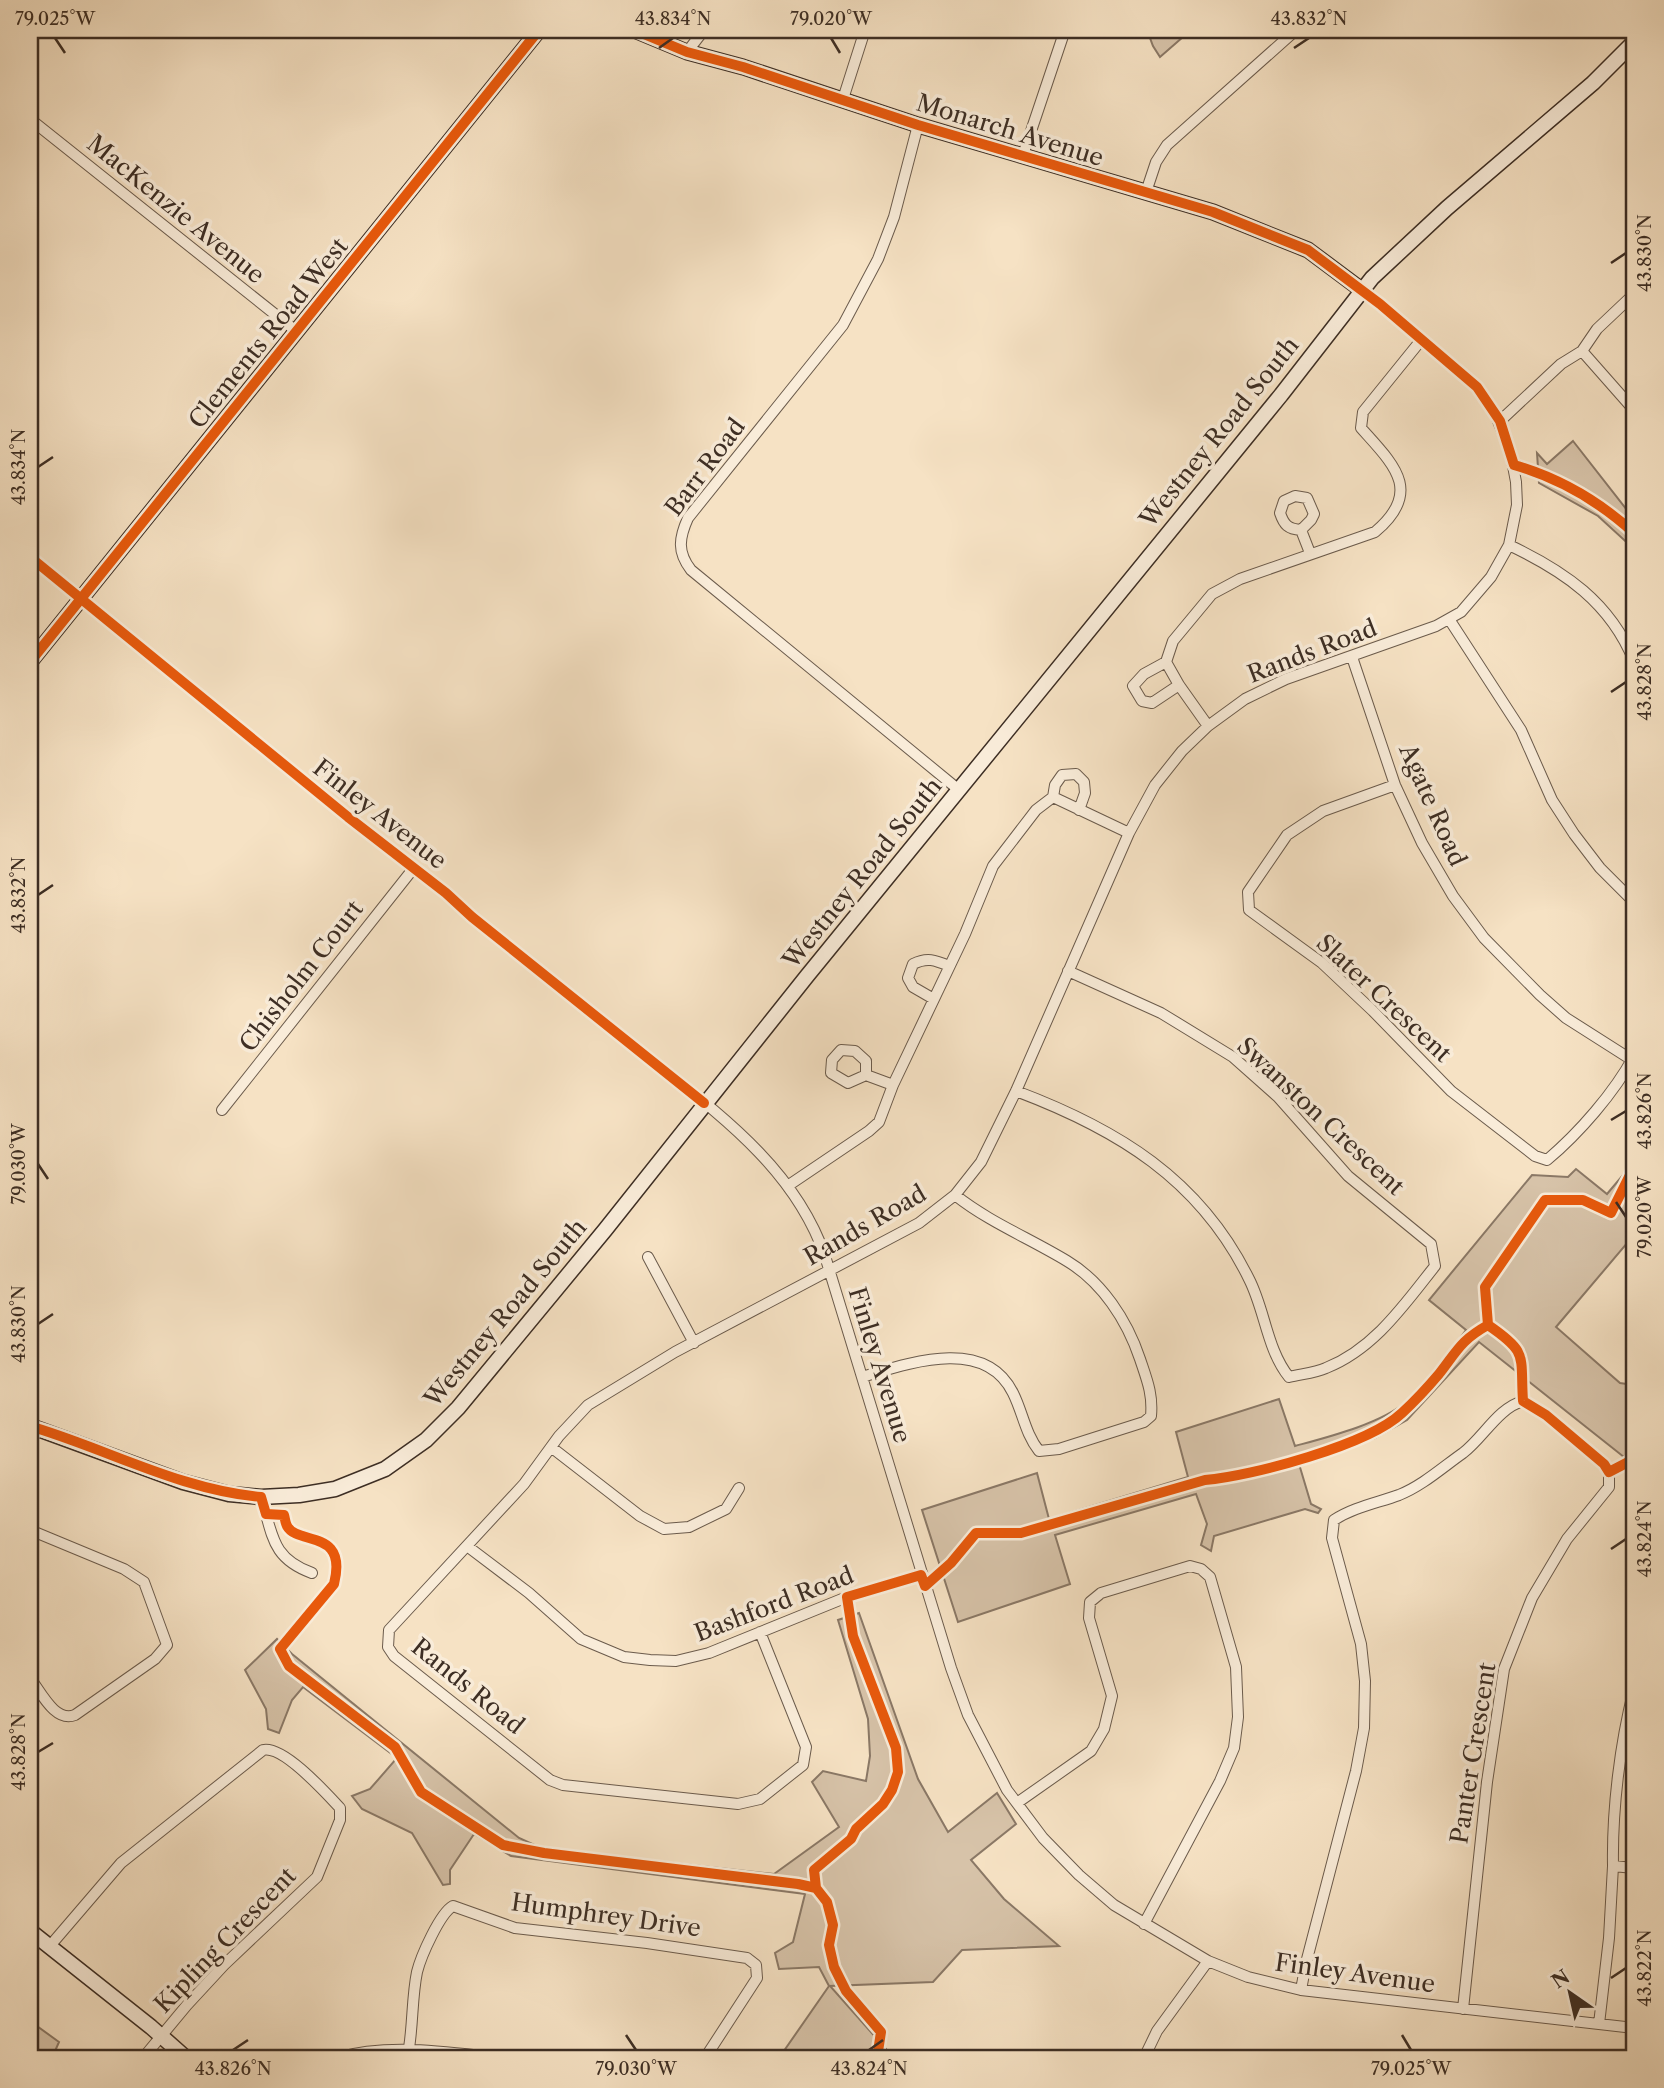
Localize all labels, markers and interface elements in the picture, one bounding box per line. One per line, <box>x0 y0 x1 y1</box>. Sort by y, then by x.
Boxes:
text: 79.025°W <box>15 8 96 30</box>
text: 43.834°N <box>635 8 711 30</box>
text: 79.020°W <box>790 8 873 30</box>
text: 43.832°N <box>1271 8 1348 30</box>
street label: Monarch Avenue <box>913 88 1107 172</box>
street label: MacKenzie Avenue <box>82 129 270 289</box>
text: 43.830°N <box>1634 214 1656 292</box>
street label: Clements Road West <box>182 232 354 434</box>
street label: Westney Road South <box>1133 331 1305 534</box>
street label: Barr Road <box>659 412 751 522</box>
text: 43.834°N <box>8 429 30 505</box>
street label: Rands Road <box>1243 613 1381 689</box>
text: 43.828°N <box>1634 643 1656 721</box>
street label: Agate Road <box>1393 739 1473 871</box>
street label: Finley Avenue <box>308 753 452 875</box>
street label: Westney Road South <box>776 772 948 975</box>
text: 43.832°N <box>8 856 30 933</box>
street label: Chisholm Court <box>233 894 369 1057</box>
street label: Slater Crescent <box>1311 928 1458 1068</box>
street label: Swanston Crescent <box>1232 1031 1411 1201</box>
text: 43.826°N <box>1634 1072 1656 1150</box>
text: 79.030°W <box>8 1122 30 1205</box>
text: 79.020°W <box>1634 1175 1656 1258</box>
street label: Rands Road <box>799 1178 931 1272</box>
street label: Westney Road South <box>417 1213 592 1414</box>
street label: Finley Avenue <box>843 1284 917 1446</box>
text: 43.830°N <box>8 1285 30 1363</box>
text: 43.824°N <box>1634 1500 1656 1578</box>
street label: Bashford Road <box>690 1560 858 1648</box>
street label: Rands Road <box>406 1632 530 1740</box>
street label: Panter Crescent <box>1444 1660 1502 1846</box>
text: 43.828°N <box>8 1713 30 1791</box>
street label: Kipling Crescent <box>148 1861 302 2019</box>
street label: Humphrey Drive <box>509 1887 703 1943</box>
text: 43.822°N <box>1634 1929 1656 2007</box>
street label: Finley Avenue <box>1273 1947 1437 1999</box>
north arrow <box>1534 1958 1604 2028</box>
text: N <box>1547 1965 1574 1993</box>
text: 43.826°N <box>194 2058 272 2080</box>
text: 79.030°W <box>595 2058 678 2080</box>
text: 43.824°N <box>830 2058 908 2080</box>
text: 79.025°W <box>1371 2058 1452 2080</box>

